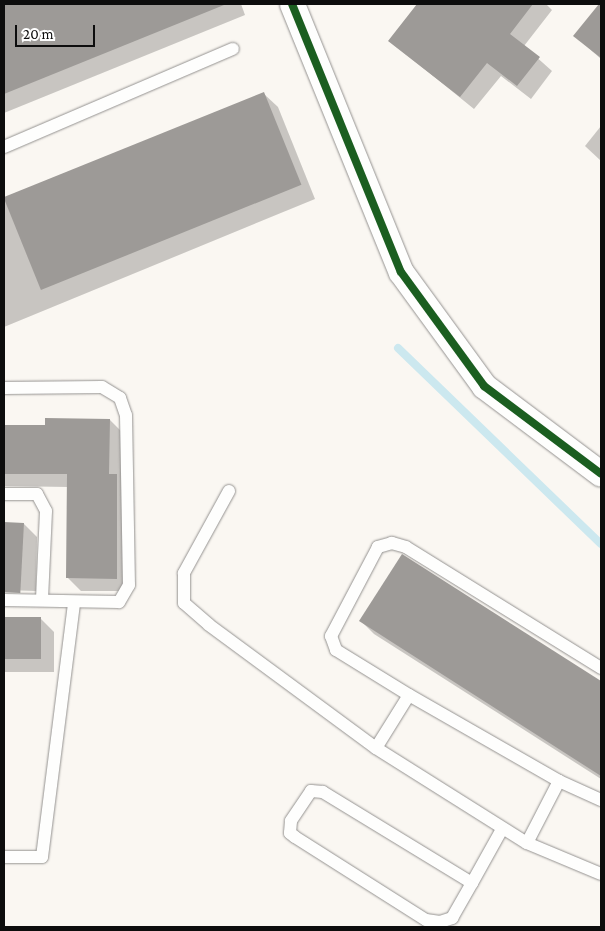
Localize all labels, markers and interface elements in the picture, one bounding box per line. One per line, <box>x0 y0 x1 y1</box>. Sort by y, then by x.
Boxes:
scale bar <box>18 15 98 47</box>
text: 20 m <box>23 26 54 42</box>

